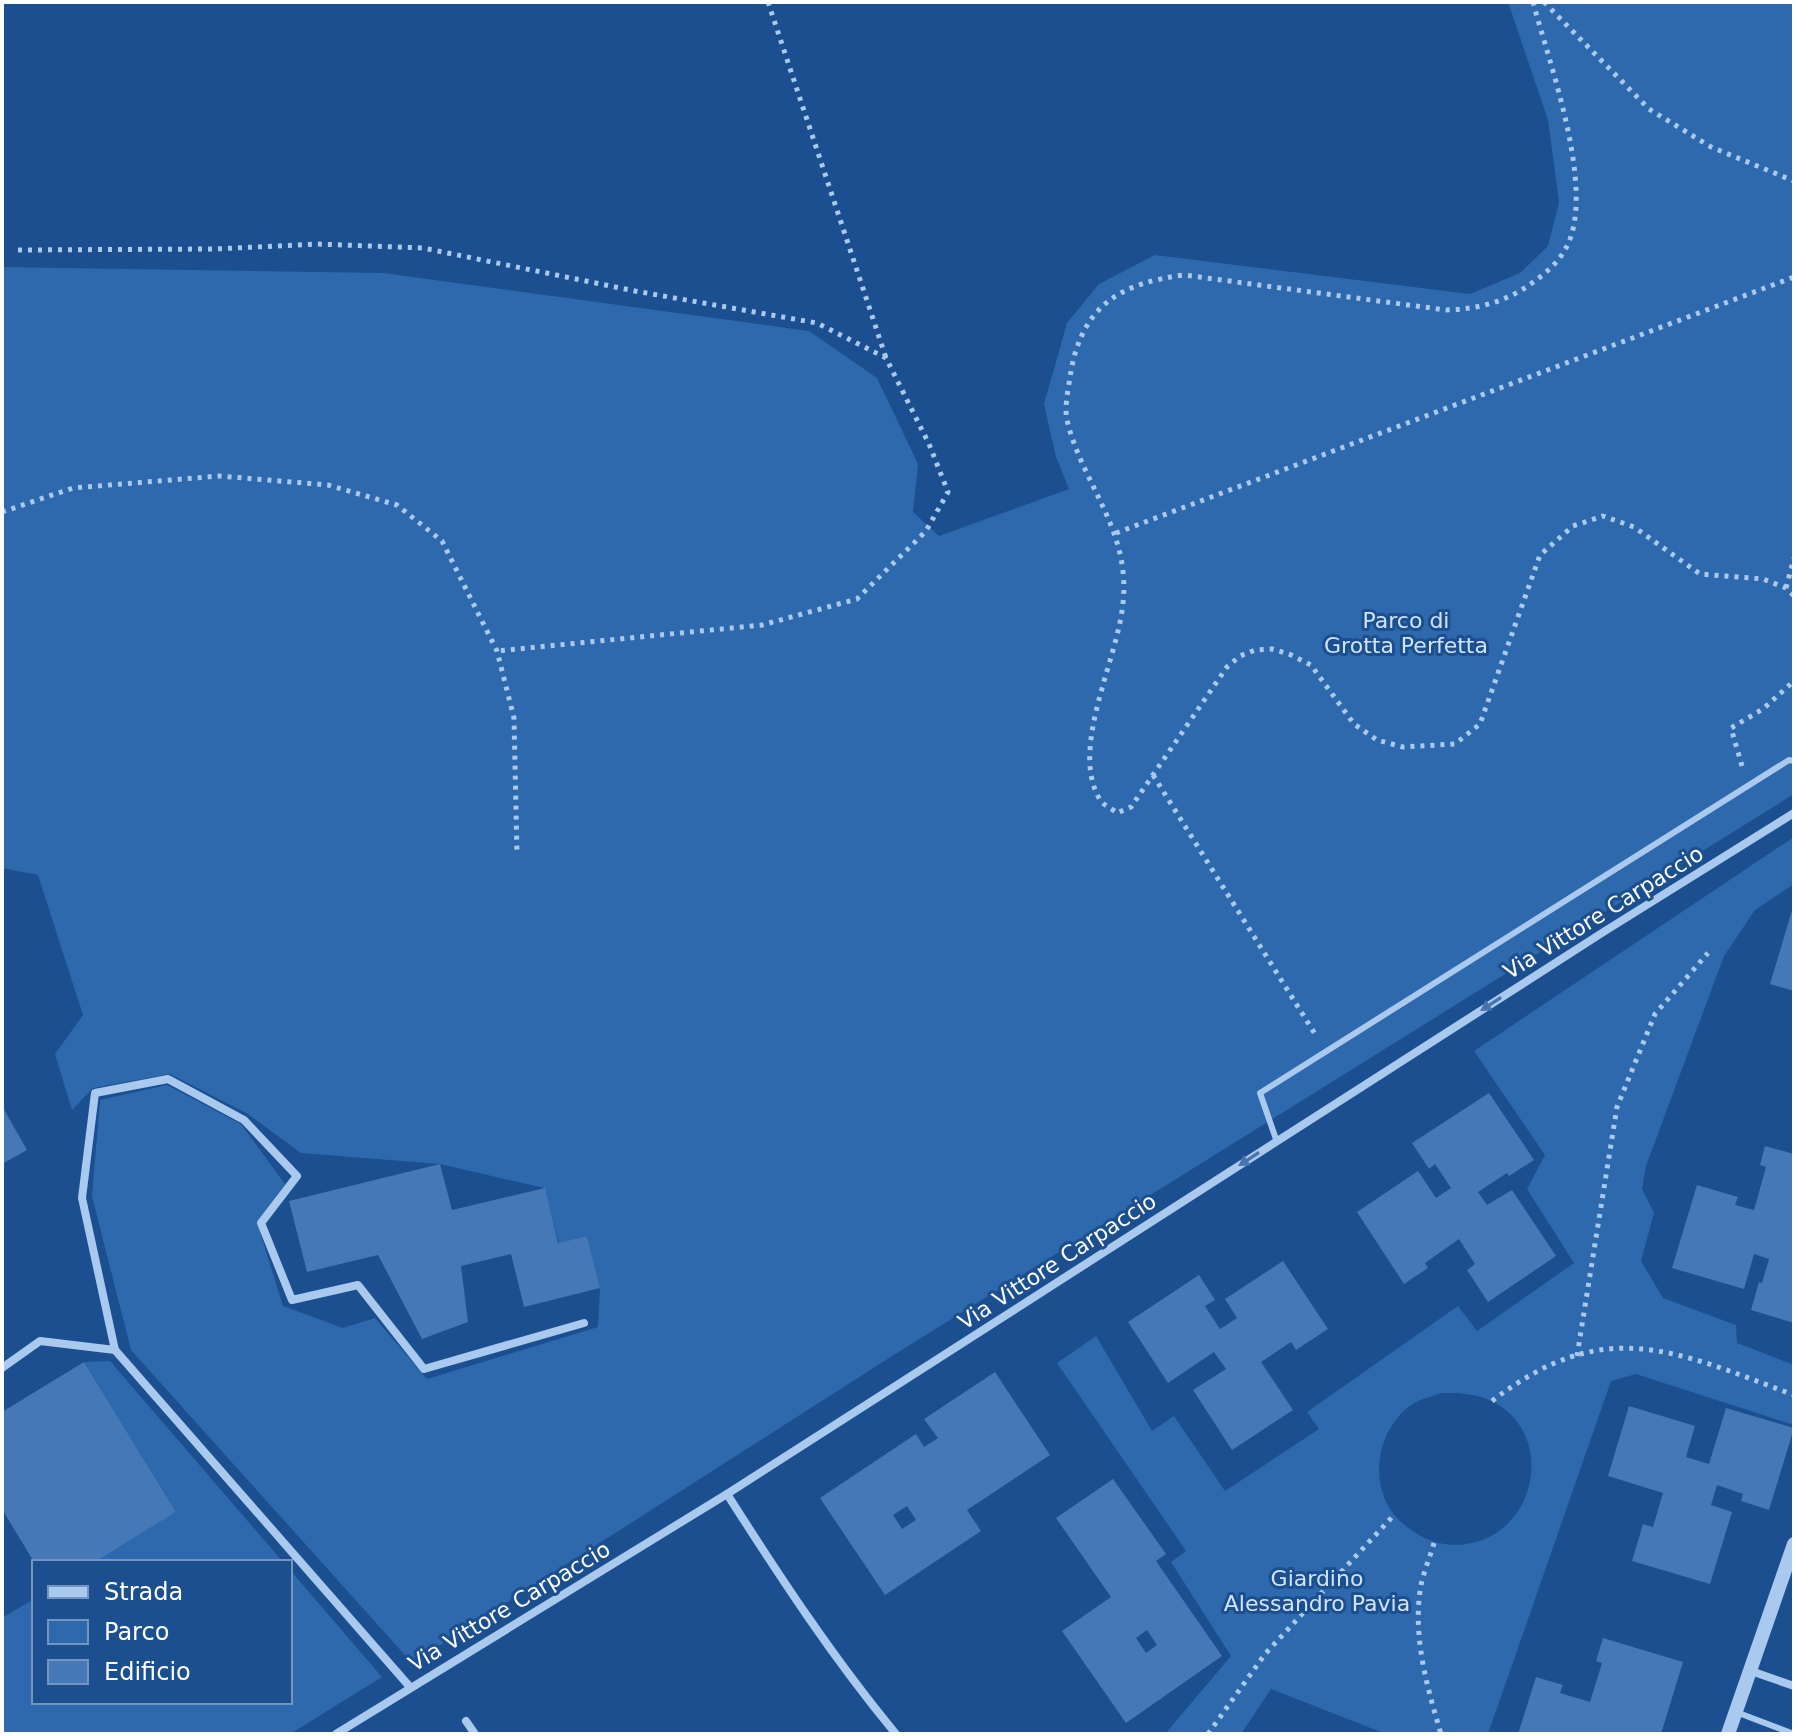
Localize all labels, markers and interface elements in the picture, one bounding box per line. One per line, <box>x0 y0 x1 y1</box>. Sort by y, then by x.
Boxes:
park label: Parco di Grotta Perfetta <box>1324 608 1488 658</box>
street label: Via Vittore Carpaccio <box>1499 841 1708 984</box>
one-way arrow <box>1481 996 1502 1011</box>
one-way arrow <box>1238 1152 1260 1166</box>
street label: Via Vittore Carpaccio <box>954 1188 1161 1335</box>
street label: Via Vittore Carpaccio <box>404 1536 615 1677</box>
legend <box>32 1560 292 1704</box>
park label: Giardino Alessandro Pavia <box>1224 1566 1410 1616</box>
text: Strada <box>104 1578 183 1606</box>
text: Parco <box>104 1618 169 1646</box>
text: Edificio <box>104 1658 191 1686</box>

